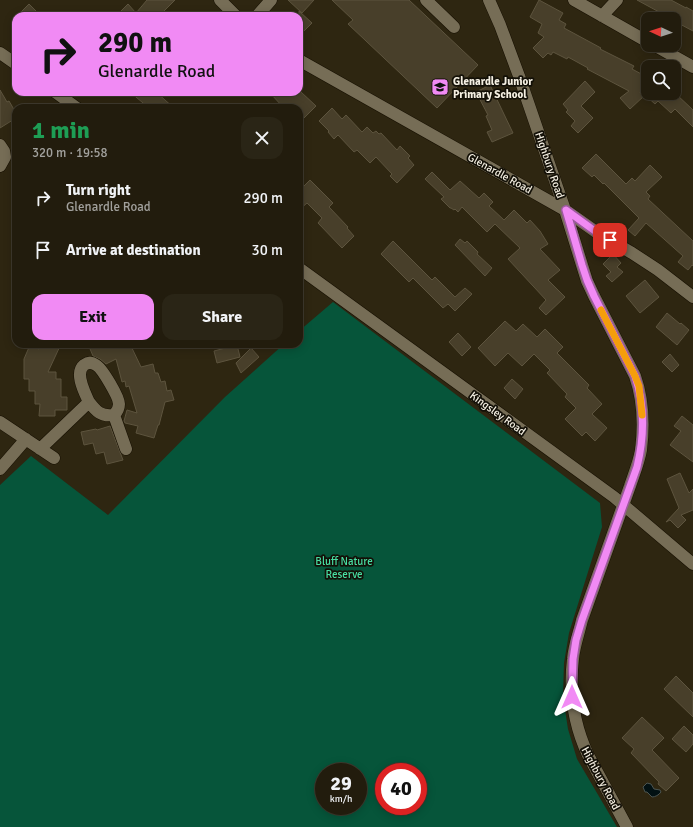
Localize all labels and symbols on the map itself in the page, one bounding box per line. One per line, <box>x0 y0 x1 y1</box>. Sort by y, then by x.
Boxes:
north arrow <box>641 12 681 52</box>
place label: Glenardle Junior Primary School <box>453 75 533 101</box>
school or university icon: Glenardle Junior Primary School <box>430 77 450 97</box>
street label: Highbury Road <box>532 130 567 200</box>
street label: Glenardle Road <box>465 150 534 197</box>
pin <box>593 223 627 257</box>
street label: Kingsley Road <box>467 389 528 438</box>
park label: Bluff Nature Reserve <box>315 555 373 581</box>
position arrow <box>551 676 593 718</box>
street label: Highbury Road <box>579 745 623 812</box>
speed limit sign: 40 <box>375 763 427 815</box>

